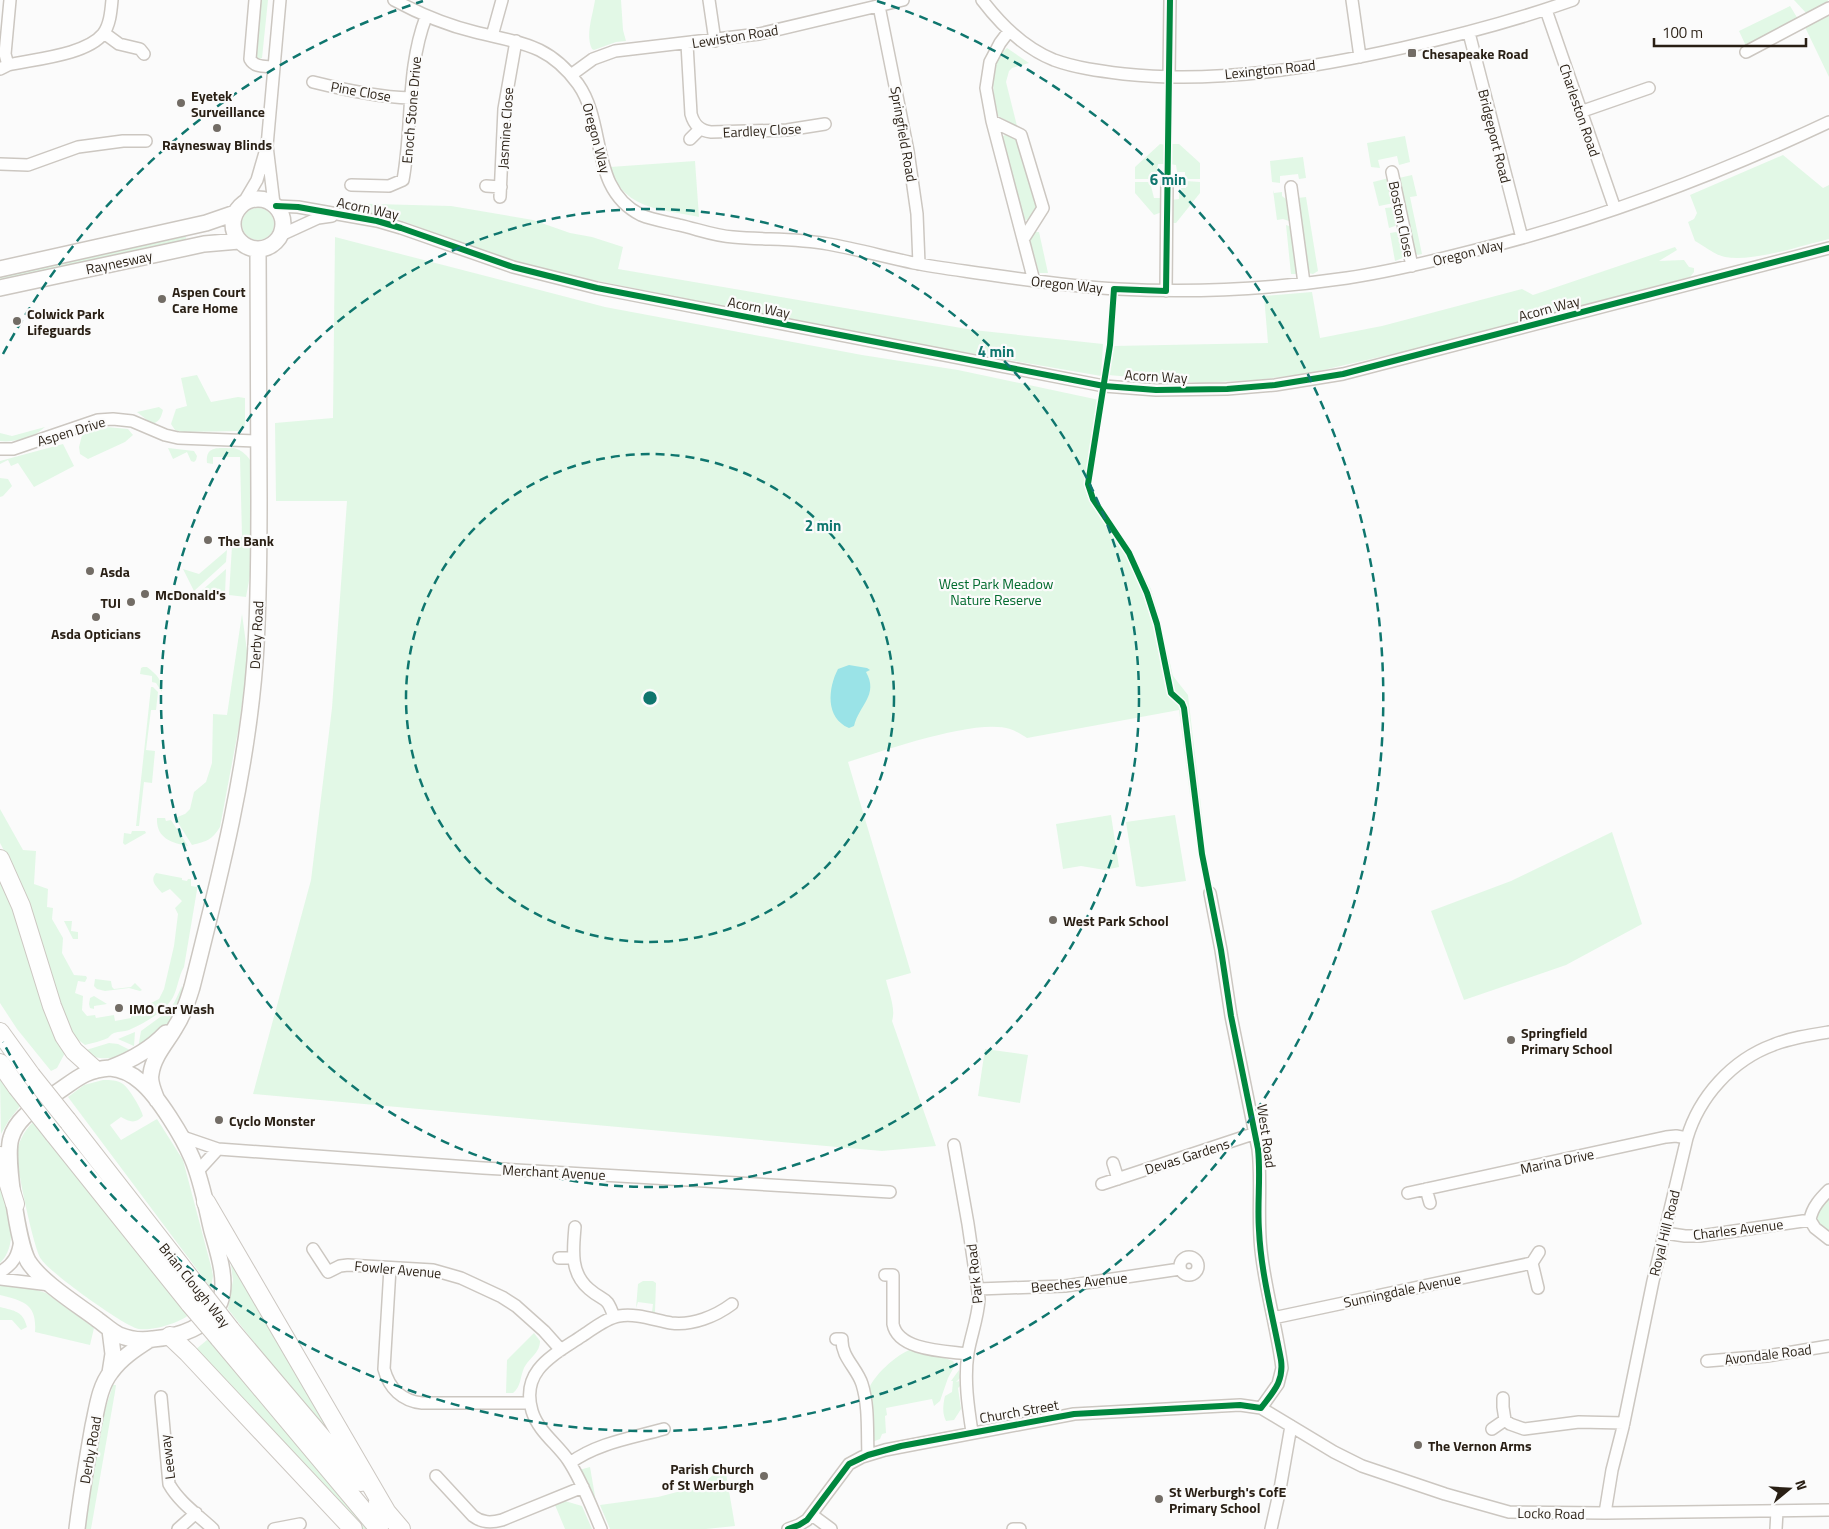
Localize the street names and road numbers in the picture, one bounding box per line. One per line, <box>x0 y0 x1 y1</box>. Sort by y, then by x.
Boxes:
street label: Lewiston Road <box>690 19 780 53</box>
street label: Lexington Road <box>1224 54 1316 84</box>
street label: Enoch Stone Drive <box>396 56 426 164</box>
street label: Charleston Road <box>1554 61 1606 159</box>
street label: Pine Close <box>329 75 393 107</box>
street label: Springfield Road <box>885 85 923 183</box>
street label: Jasmine Close <box>492 86 518 170</box>
street label: Bridgeport Road <box>1473 87 1517 185</box>
street label: Oregon Way <box>578 100 617 176</box>
street label: Eardley Close <box>722 117 802 143</box>
street label: Boston Close <box>1384 179 1420 259</box>
street label: Acorn Way <box>335 191 401 225</box>
street label: Oregon Way <box>1430 233 1506 271</box>
street label: Raynesway <box>84 245 155 279</box>
street label: Oregon Way <box>1030 270 1104 298</box>
street label: Acorn Way <box>1516 290 1582 326</box>
street label: Acorn Way <box>726 291 792 323</box>
street label: Acorn Way <box>1124 364 1188 388</box>
street label: Aspen Drive <box>34 411 108 451</box>
street label: Derby Road <box>244 600 268 670</box>
street label: West Road <box>1252 1103 1282 1169</box>
street label: Devas Gardens <box>1142 1132 1232 1180</box>
street label: Marina Drive <box>1518 1143 1596 1179</box>
street label: Merchant Avenue <box>502 1159 606 1185</box>
street label: Royal Hill Road <box>1643 1188 1685 1278</box>
street label: Charles Avenue <box>1692 1213 1784 1245</box>
street label: Brian Clough Way <box>154 1238 236 1332</box>
street label: Park Road <box>960 1243 988 1305</box>
street label: Fowler Avenue <box>354 1255 442 1283</box>
street label: Beeches Avenue <box>1030 1266 1128 1298</box>
street label: Sunningdale Avenue <box>1341 1267 1463 1313</box>
street label: Avondale Road <box>1723 1338 1813 1370</box>
street label: Church Street <box>978 1394 1060 1428</box>
street label: Derby Road <box>74 1415 106 1485</box>
street label: Leeway <box>154 1433 180 1481</box>
street label: Locko Road <box>1517 1502 1585 1524</box>

